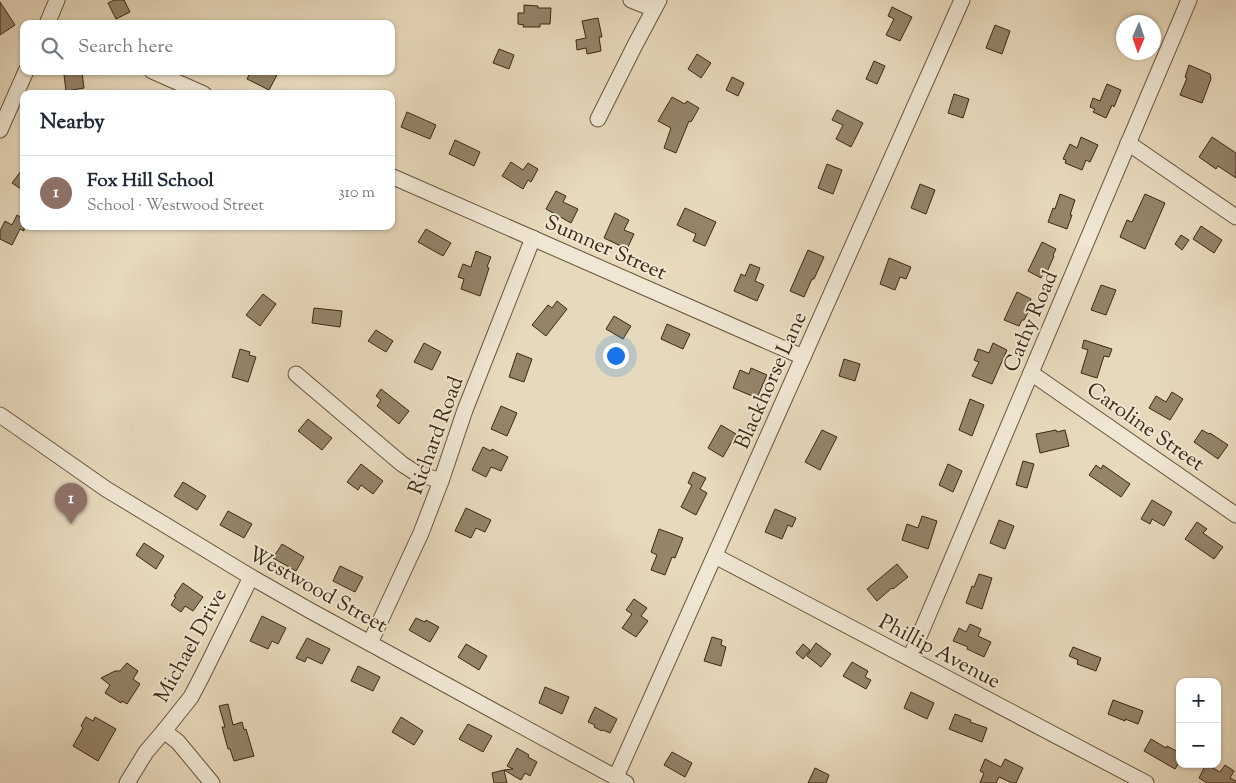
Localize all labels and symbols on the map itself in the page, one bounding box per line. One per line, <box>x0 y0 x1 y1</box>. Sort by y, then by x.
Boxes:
north arrow <box>1116 15 1161 60</box>
street label: Sumner Street <box>539 209 671 289</box>
street label: Cathy Road <box>997 266 1067 377</box>
street label: Blackhorse Lane <box>728 307 816 454</box>
your location <box>603 343 629 369</box>
street label: Richard Road <box>402 372 472 499</box>
street label: Caroline Street <box>1080 376 1210 479</box>
pin: 1 <box>55 483 87 524</box>
street label: Westwood Street <box>242 540 392 641</box>
street label: Michael Drive <box>148 583 236 709</box>
street label: Phillip Avenue <box>873 608 1005 697</box>

